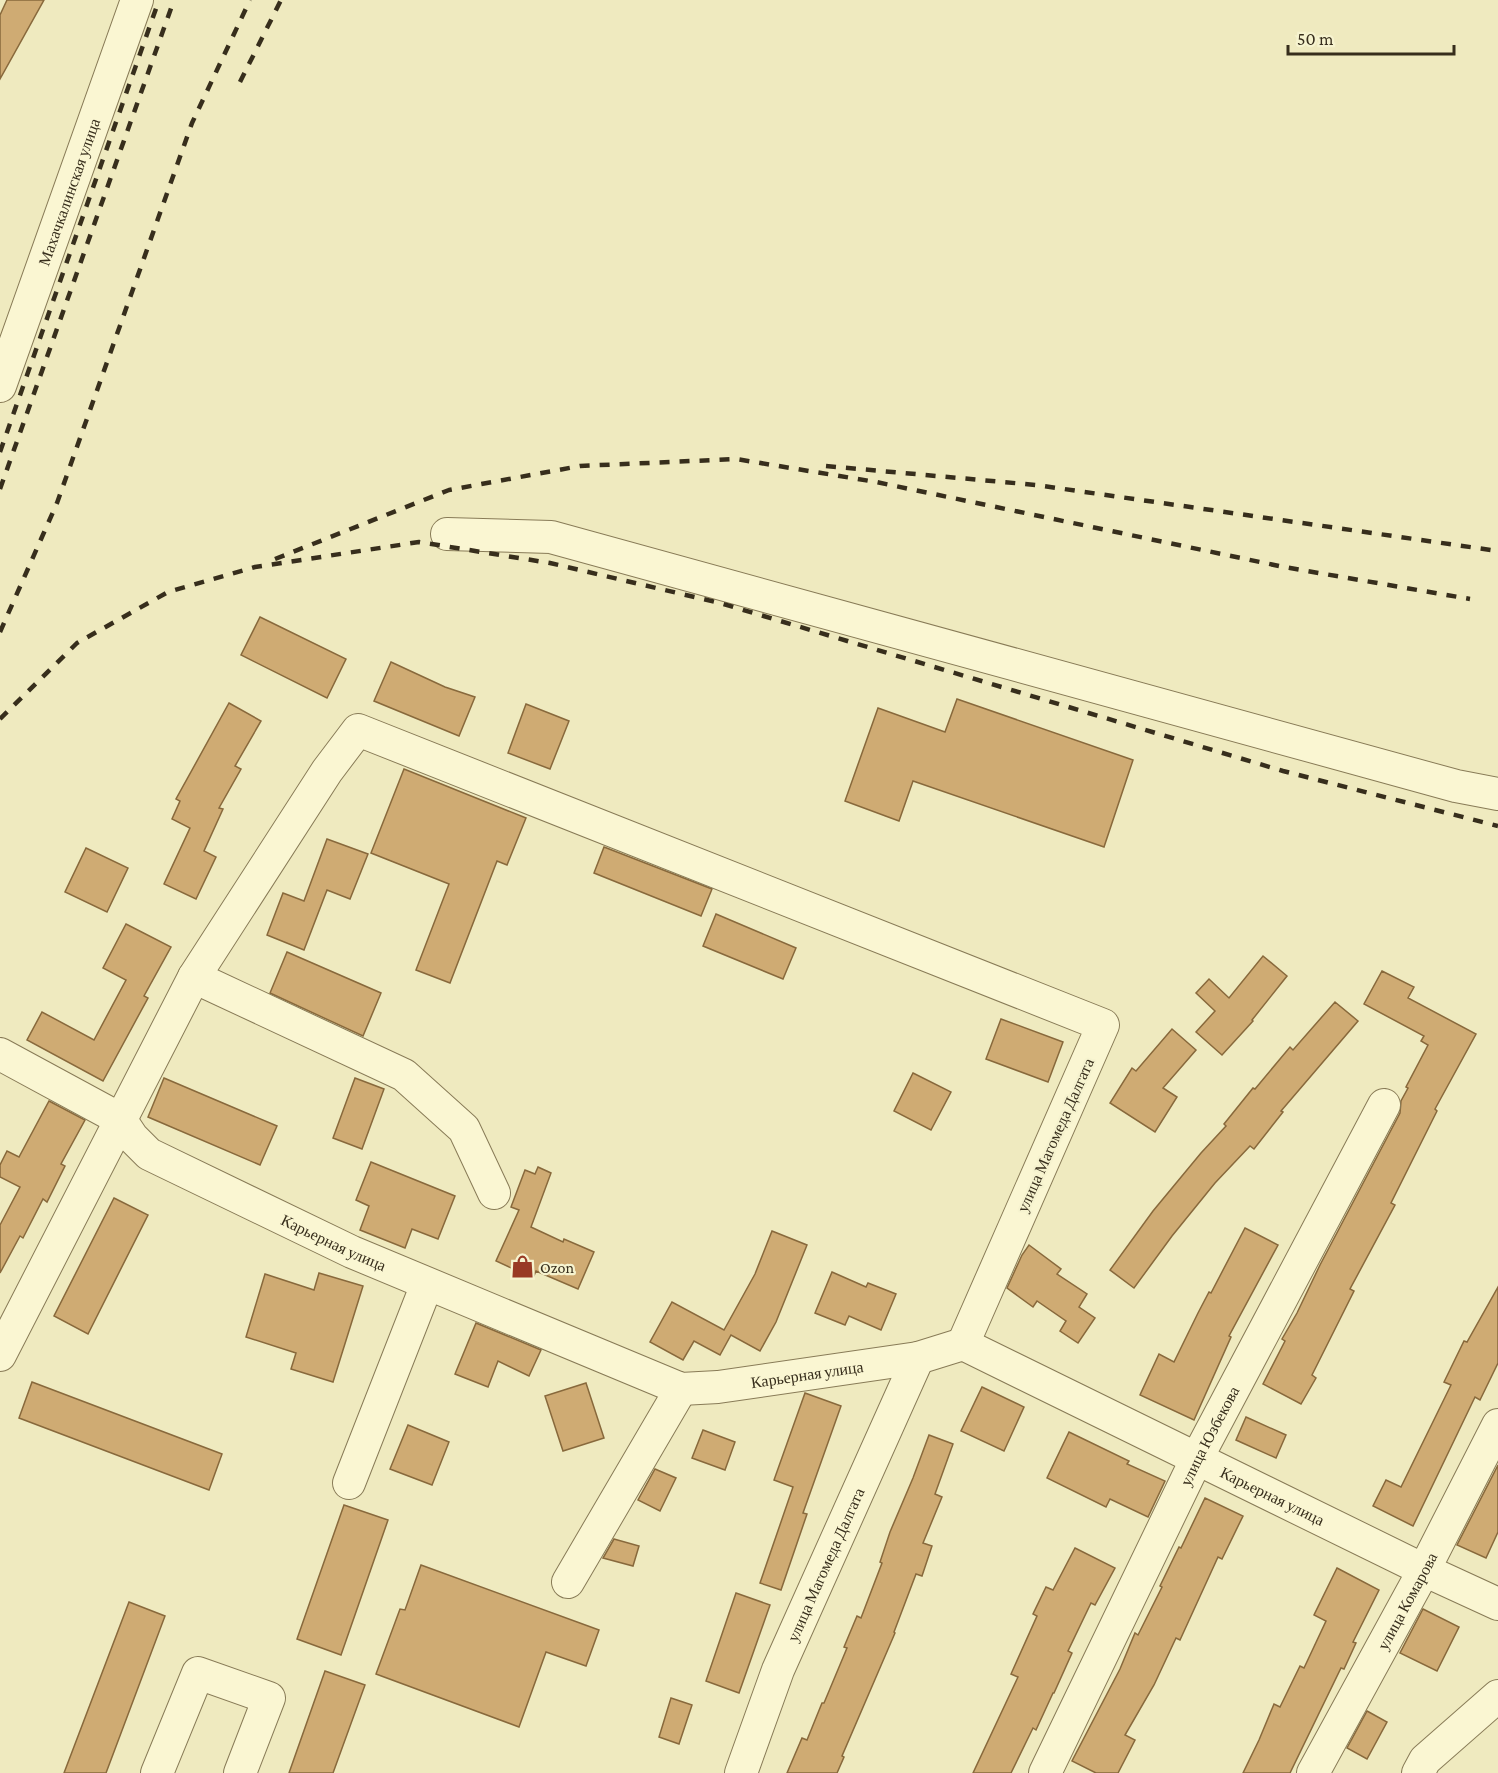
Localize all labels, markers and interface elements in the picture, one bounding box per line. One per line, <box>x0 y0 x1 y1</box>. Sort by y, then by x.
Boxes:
scale bar <box>1288 18 1454 56</box>
text: 50 m <box>1297 29 1334 49</box>
street label: Махачкалинская улица <box>35 116 103 268</box>
street label: улица Магомеда Далгата <box>1014 1056 1098 1215</box>
street label: Карьерная улица <box>278 1211 388 1274</box>
shop icon: Ozon <box>509 1254 535 1280</box>
place label: Ozon <box>540 1259 574 1276</box>
street label: Карьерная улица <box>750 1358 865 1391</box>
street label: улица Юзбекова <box>1177 1383 1242 1489</box>
street label: Карьерная улица <box>1218 1464 1327 1529</box>
street label: улица Магомеда Далгата <box>784 1485 868 1645</box>
street label: улица Комарова <box>1374 1550 1440 1653</box>

